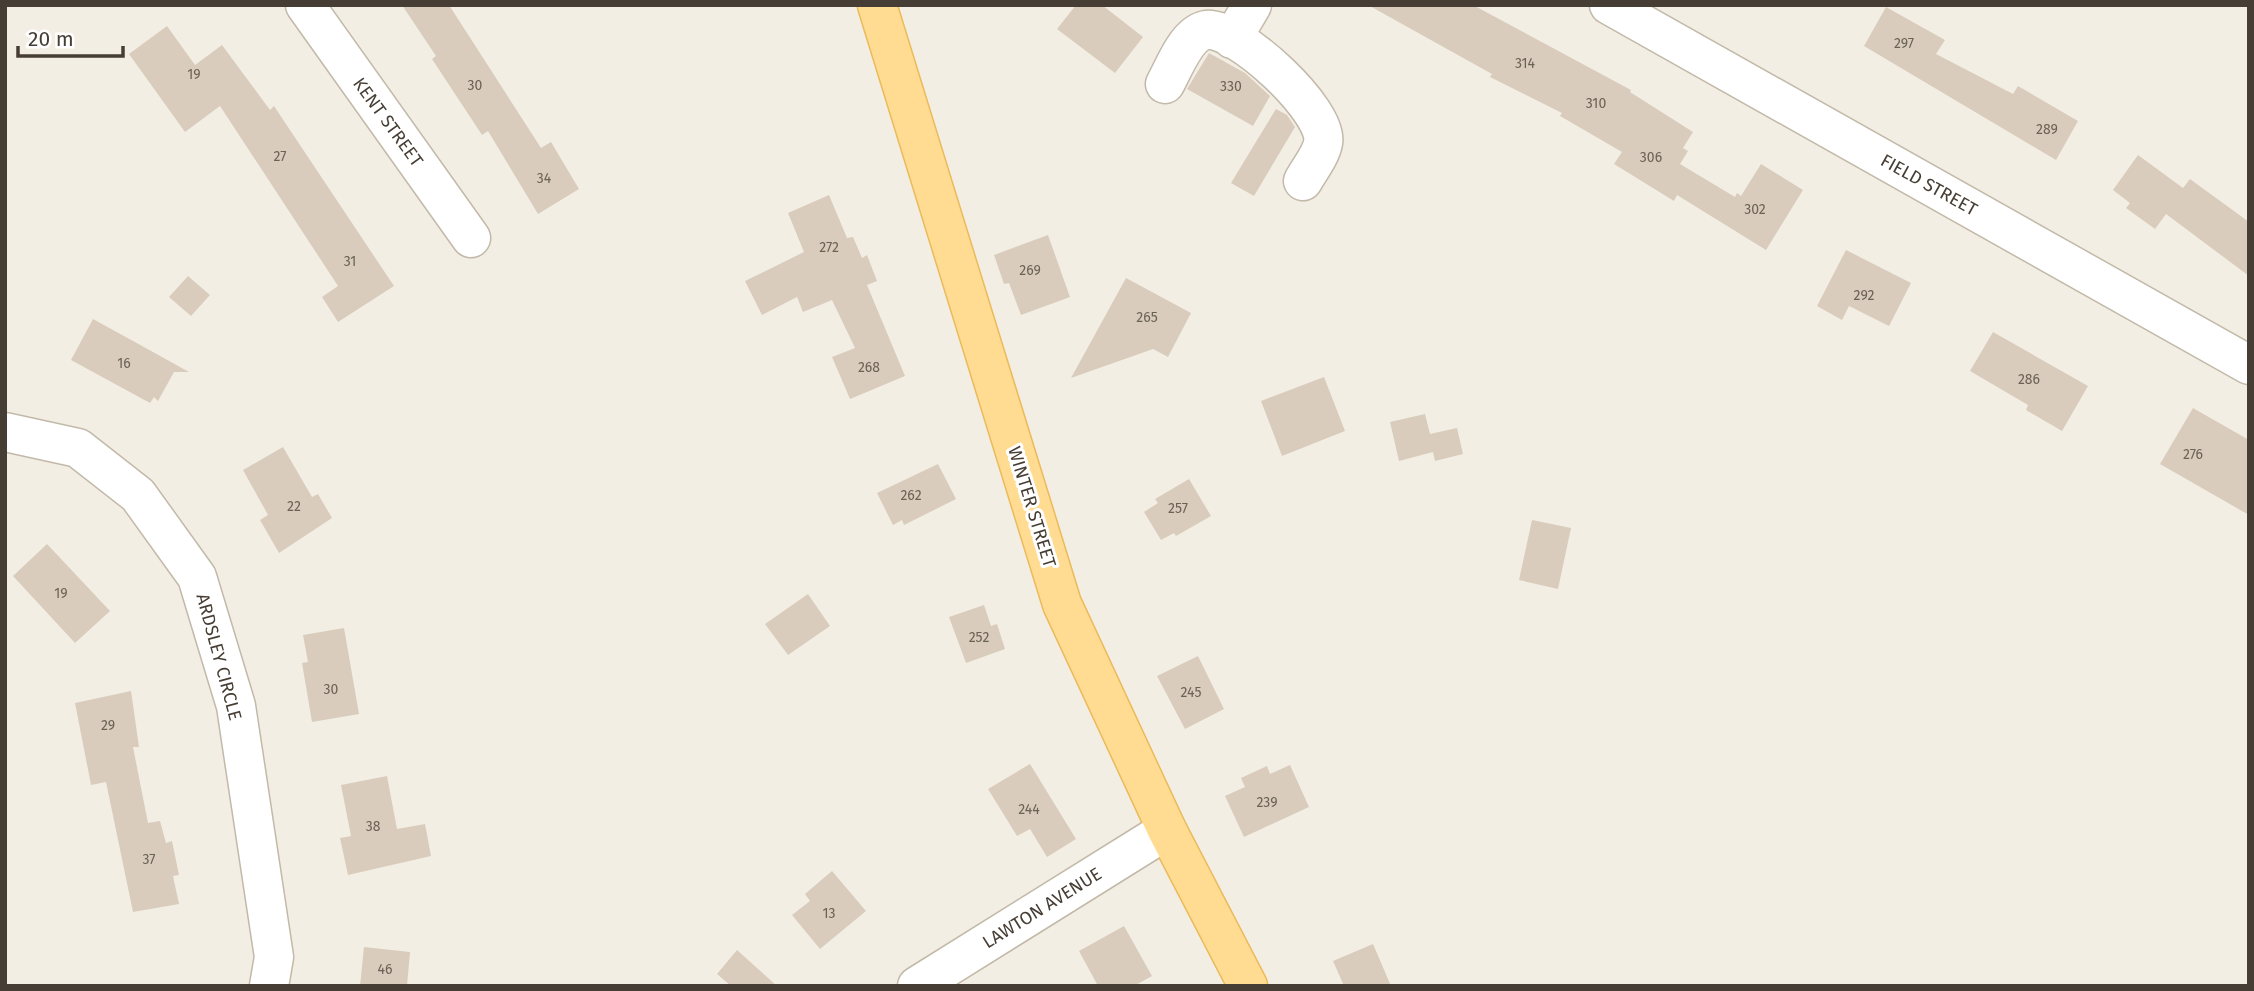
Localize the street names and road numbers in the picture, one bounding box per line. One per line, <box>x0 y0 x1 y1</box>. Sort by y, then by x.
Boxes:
street label: KENT STREET <box>348 73 428 171</box>
street label: FIELD STREET <box>1877 149 1982 221</box>
street label: WINTER STREET <box>1003 444 1061 571</box>
street label: ARDSLEY CIRCLE <box>191 591 247 723</box>
street label: LAWTON AVENUE <box>979 863 1105 953</box>

